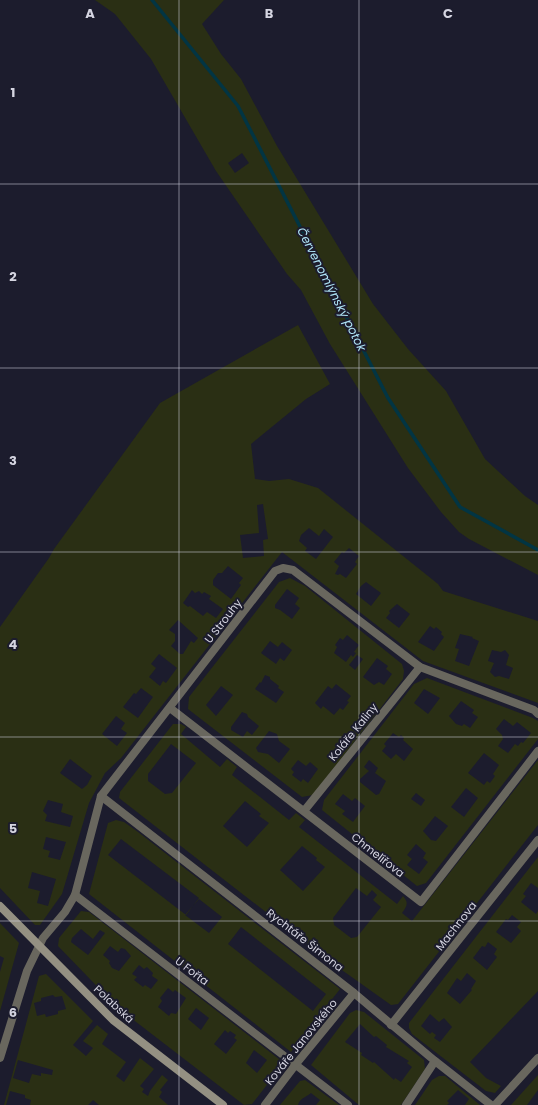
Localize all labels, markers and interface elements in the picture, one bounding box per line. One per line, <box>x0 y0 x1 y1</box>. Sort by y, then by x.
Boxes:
text: A <box>85 4 95 23</box>
text: B <box>265 4 274 23</box>
text: C <box>443 4 453 23</box>
text: 1 <box>11 83 15 102</box>
water label: Červenomlýnský potok <box>293 224 371 355</box>
text: 2 <box>9 267 17 286</box>
text: 3 <box>9 451 17 470</box>
street label: U Strouhy <box>201 595 246 647</box>
text: 4 <box>9 635 18 654</box>
street label: Koláře Kaliny <box>325 699 382 764</box>
text: 5 <box>9 819 17 838</box>
street label: Chmelířova <box>348 829 408 881</box>
street label: Machnova <box>432 898 480 954</box>
street label: Rychtáře Šimona <box>263 905 347 975</box>
street label: U Fořta <box>172 953 212 989</box>
street label: Polabská <box>90 981 138 1027</box>
street label: Kováře Janovského <box>261 995 341 1089</box>
text: 6 <box>9 1003 17 1022</box>

